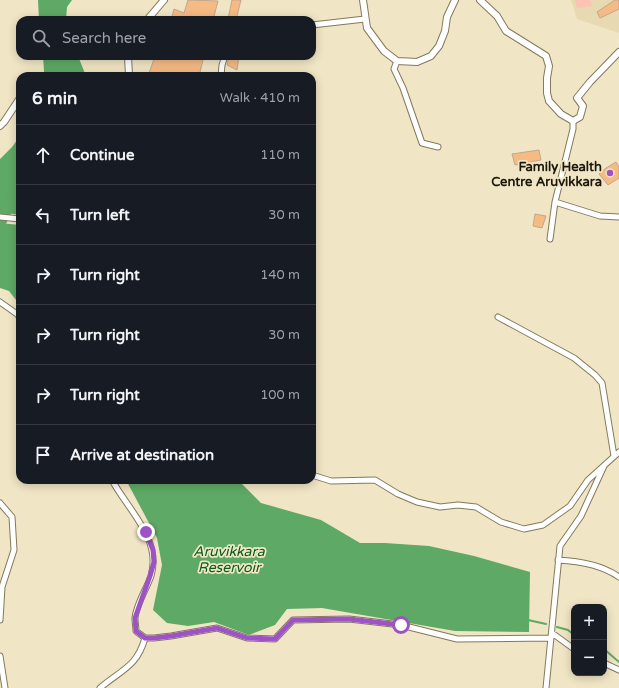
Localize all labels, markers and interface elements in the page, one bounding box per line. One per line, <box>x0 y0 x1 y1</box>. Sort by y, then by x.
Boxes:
search box <box>16 16 316 60</box>
icon: search <box>30 27 52 49</box>
text: Search here <box>62 29 146 47</box>
text: 6 min <box>32 88 77 109</box>
text: Walk · 410 m <box>220 90 300 106</box>
icon: ahead <box>32 144 54 166</box>
text: Continue <box>70 146 134 164</box>
text: 110 m <box>260 147 300 163</box>
place label: Family Health Centre Aruvikkara <box>491 159 602 190</box>
marker: Family Health Centre Aruvikkara <box>605 168 615 178</box>
icon: left <box>32 204 54 226</box>
text: Turn left <box>70 206 130 224</box>
text: 30 m <box>268 207 300 223</box>
icon: right <box>32 264 54 286</box>
text: Turn right <box>70 266 140 284</box>
text: 140 m <box>260 267 300 283</box>
icon: right <box>32 324 54 346</box>
text: Turn right <box>70 326 140 344</box>
text: 30 m <box>268 327 300 343</box>
icon: right <box>32 384 54 406</box>
text: Turn right <box>70 386 140 404</box>
text: 100 m <box>260 387 300 403</box>
icon: arrive <box>32 444 54 466</box>
text: Arrive at destination <box>70 446 214 464</box>
route end <box>137 523 155 541</box>
water label: Aruvikkara Reservoir <box>193 543 266 576</box>
map controls <box>571 604 607 676</box>
button: + <box>571 604 607 640</box>
route start <box>392 616 410 634</box>
button: − <box>571 640 607 676</box>

